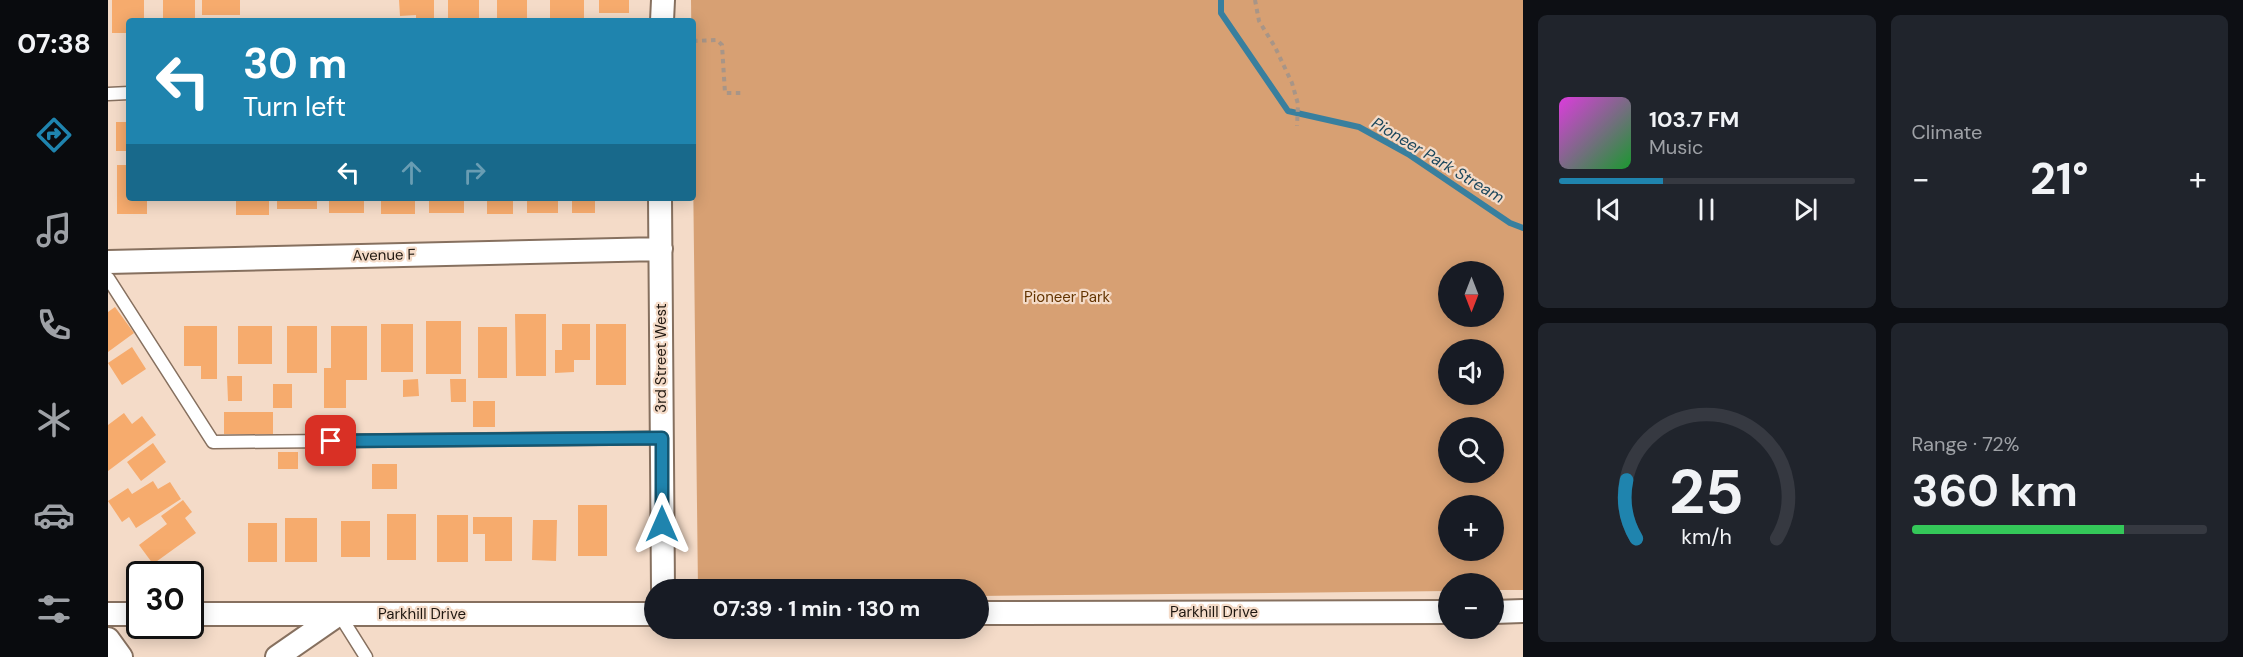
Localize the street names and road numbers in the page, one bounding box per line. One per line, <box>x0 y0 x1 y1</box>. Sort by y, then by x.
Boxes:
street label: Avenue F <box>352 244 416 266</box>
street label: 3rd Street West <box>651 303 671 413</box>
street label: Parkhill Drive <box>1170 602 1258 622</box>
street label: Parkhill Drive <box>378 604 466 624</box>

